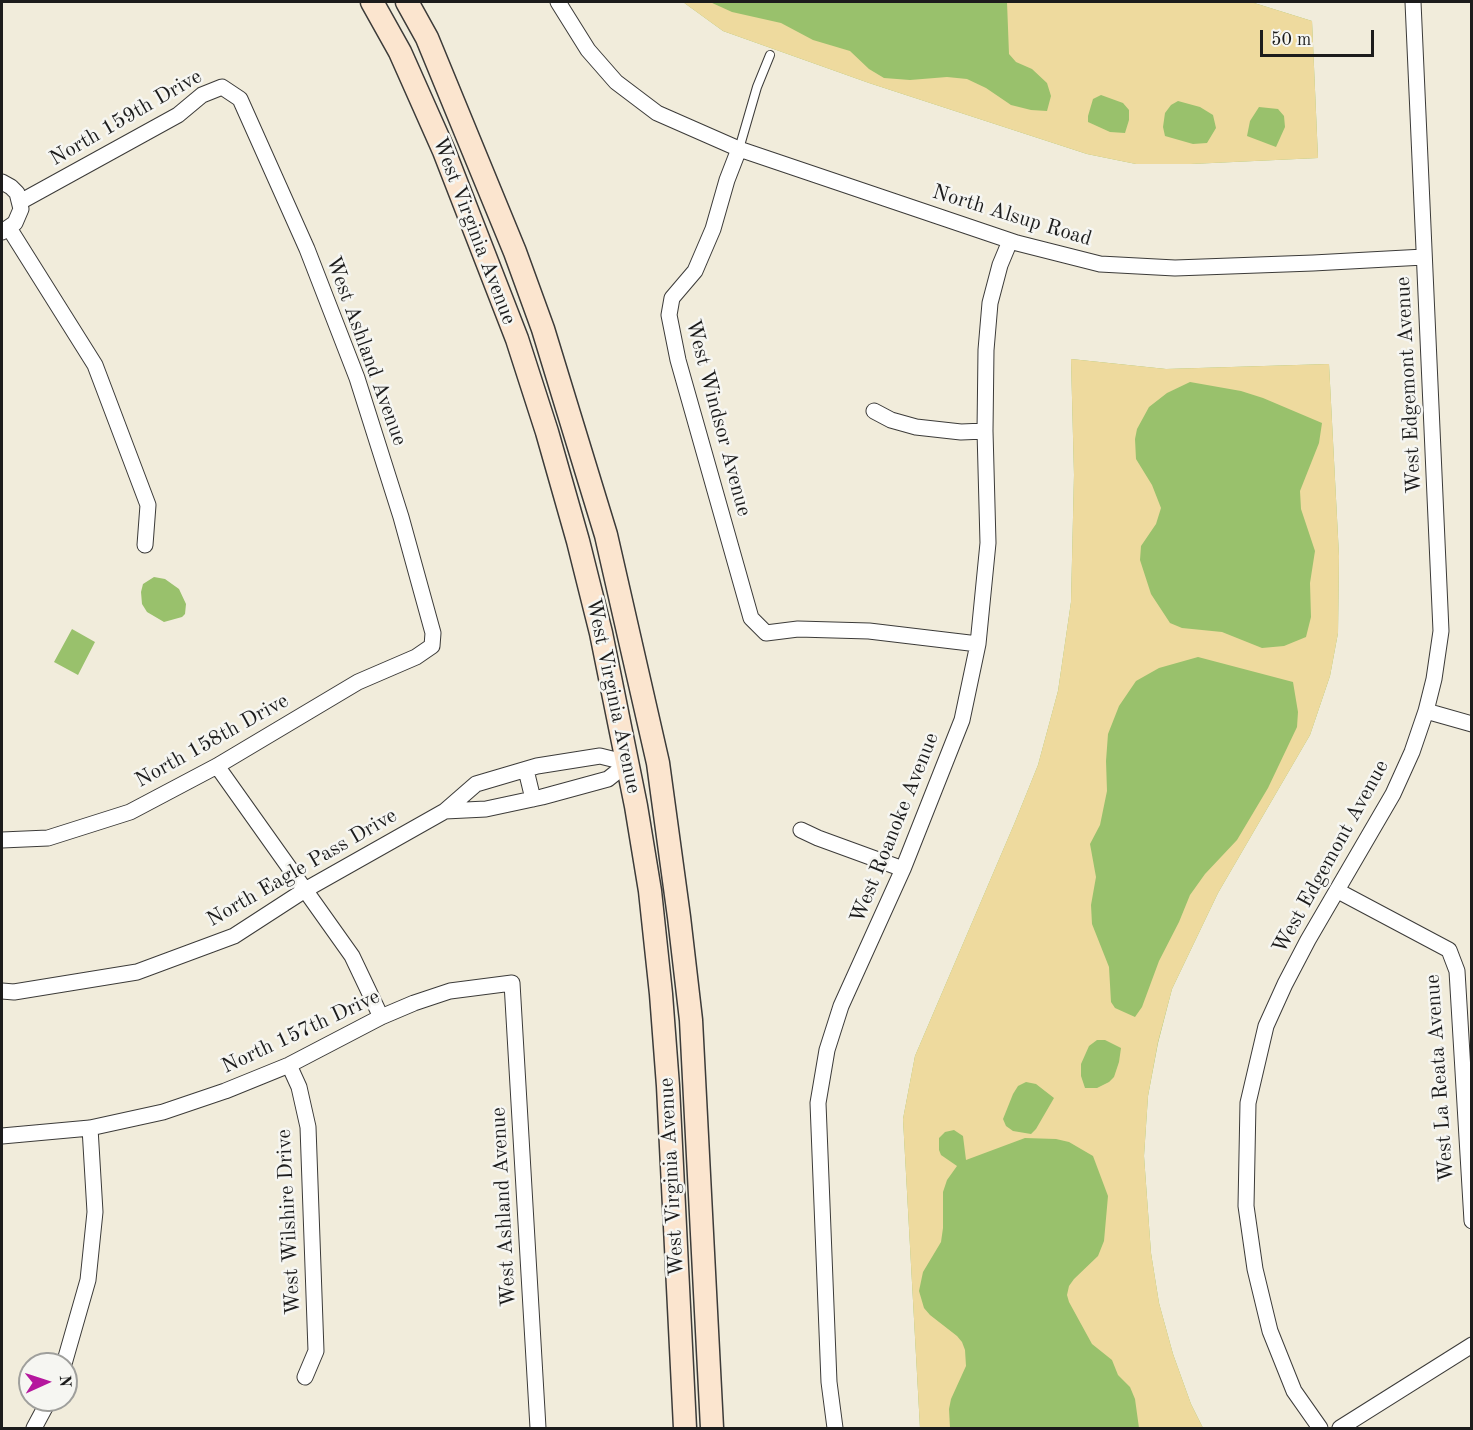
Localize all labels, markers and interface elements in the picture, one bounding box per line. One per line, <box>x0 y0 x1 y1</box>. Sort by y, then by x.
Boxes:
scale bar <box>1263 18 1377 56</box>
text: 50 m <box>1271 31 1311 49</box>
street label: North 159th Drive <box>45 64 207 172</box>
street label: West Virginia Avenue <box>427 134 521 328</box>
street label: North Alsup Road <box>929 180 1095 252</box>
street label: West Ashland Avenue <box>320 253 412 449</box>
street label: West Edgemont Avenue <box>1391 276 1427 494</box>
street label: West Windsor Avenue <box>680 317 756 519</box>
street label: West Virginia Avenue <box>580 596 646 796</box>
street label: North 158th Drive <box>131 688 293 794</box>
street label: West Roanoke Avenue <box>845 729 945 927</box>
street label: West Edgemont Avenue <box>1267 756 1395 958</box>
street label: North Eagle Pass Drive <box>202 803 402 933</box>
street label: West La Reata Avenue <box>1420 973 1460 1183</box>
street label: North 157th Drive <box>218 984 384 1080</box>
street label: West Virginia Avenue <box>654 1077 690 1277</box>
street label: West Ashland Avenue <box>486 1107 522 1307</box>
street label: West Wilshire Drive <box>272 1128 306 1316</box>
north arrow <box>18 1352 78 1412</box>
text: N <box>56 1375 72 1388</box>

